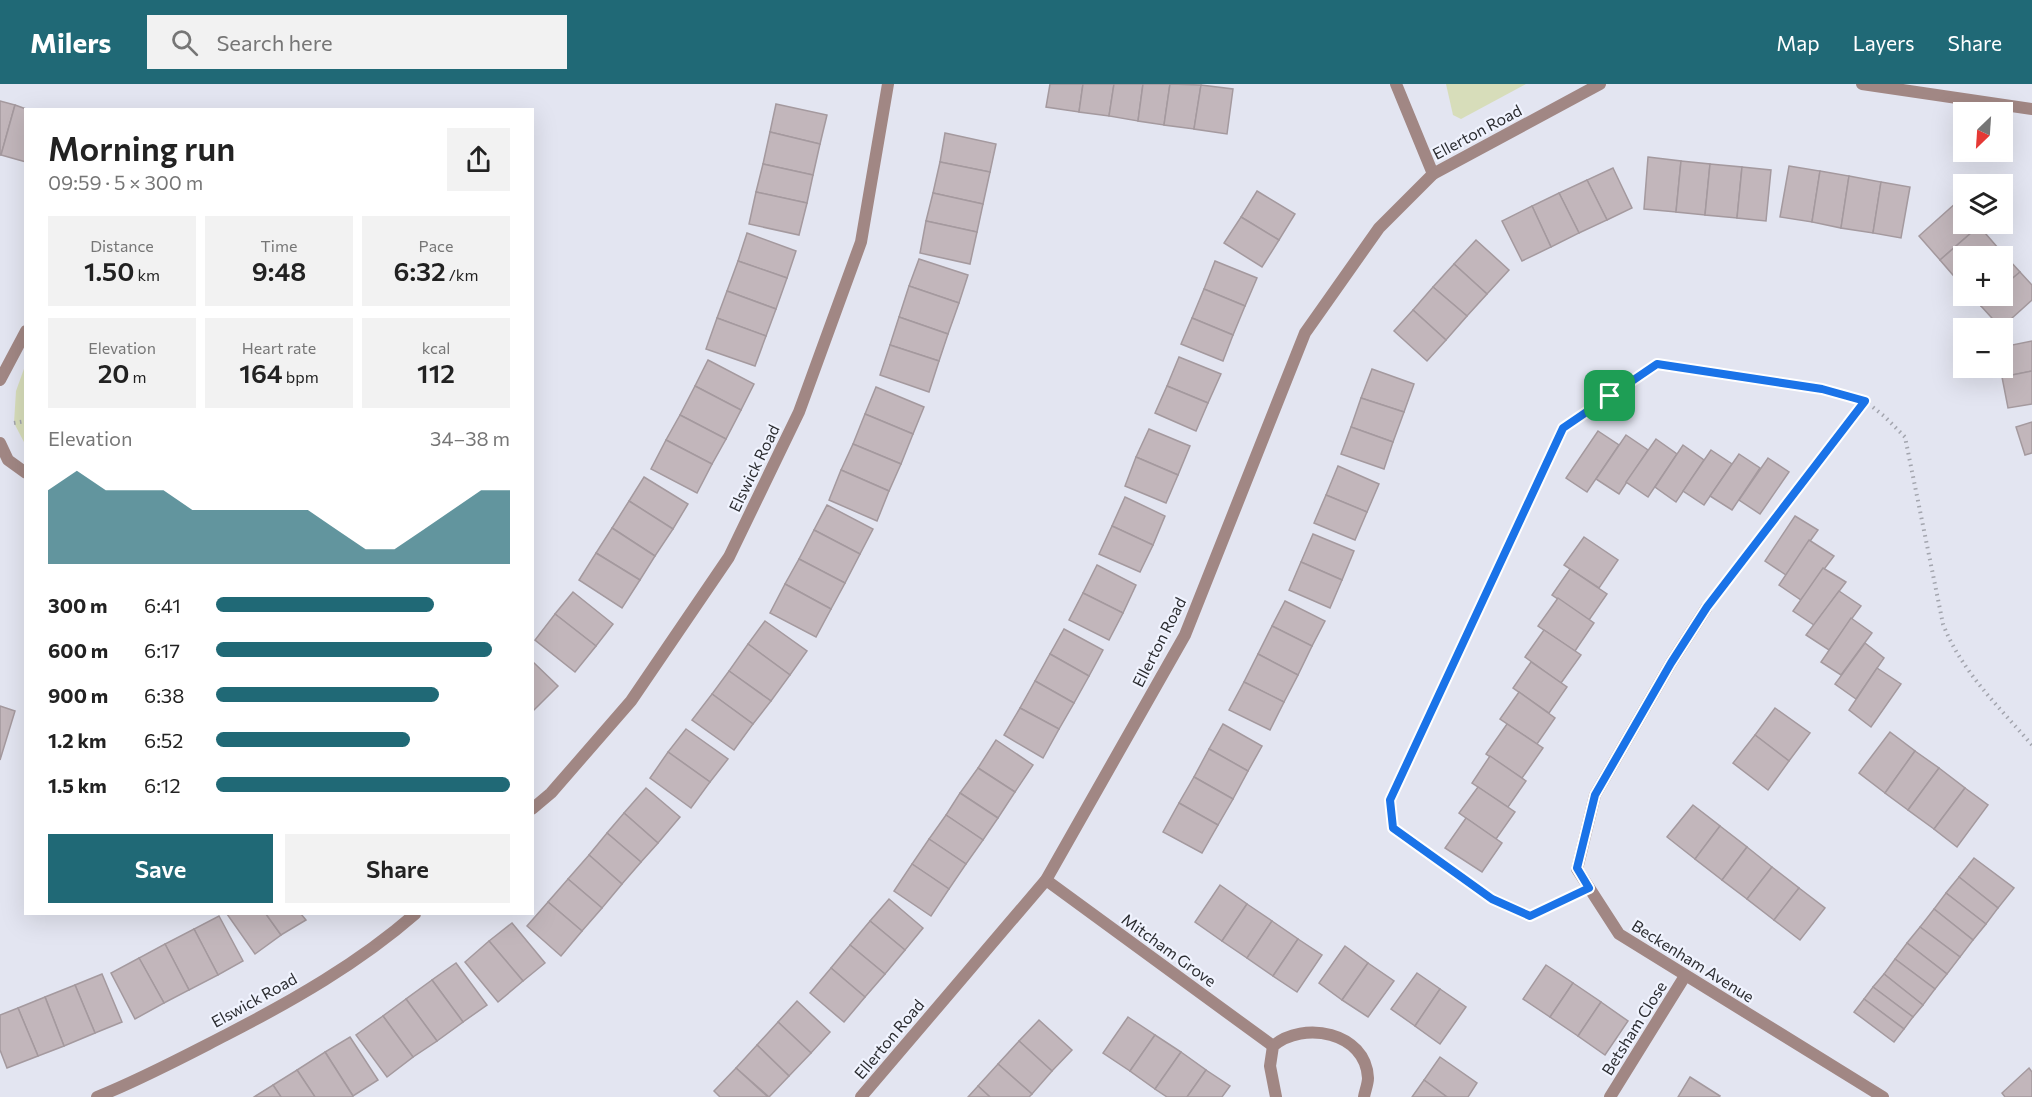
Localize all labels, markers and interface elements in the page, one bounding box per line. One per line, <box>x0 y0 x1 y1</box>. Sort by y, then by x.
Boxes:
search box <box>147 15 567 69</box>
text: Milers <box>30 25 111 59</box>
icon: search <box>168 26 201 59</box>
text: Search here <box>216 29 333 56</box>
text: Map <box>1776 30 1820 55</box>
text: Layers <box>1853 30 1915 55</box>
text: Share <box>1948 30 2002 55</box>
street label: Ellerton Road <box>1429 100 1525 163</box>
north arrow <box>1953 102 2013 162</box>
map controls <box>1953 102 2013 378</box>
text: Morning run <box>48 127 235 168</box>
button: share <box>447 128 510 191</box>
text: 09:59 · 5 × 300 m <box>48 170 203 194</box>
button: layers <box>1953 174 2013 234</box>
text: Distance <box>90 236 154 255</box>
text: Time <box>261 236 297 255</box>
text: Pace <box>419 236 453 255</box>
button: + <box>1953 246 2013 306</box>
text: 1.50 <box>84 255 134 286</box>
text: 9:48 <box>252 255 306 286</box>
text: 6:32 <box>394 255 446 286</box>
text: km <box>134 265 160 284</box>
text: /km <box>446 265 478 284</box>
button: − <box>1953 318 2013 378</box>
text: Elevation <box>88 338 156 357</box>
text: Heart rate <box>242 338 316 357</box>
text: kcal <box>422 338 450 357</box>
text: 20 <box>98 357 129 388</box>
text: 164 <box>239 357 283 388</box>
text: 112 <box>417 357 455 388</box>
text: m <box>129 367 146 386</box>
text: bpm <box>283 367 319 386</box>
pin <box>1584 370 1635 421</box>
icon: arrive <box>1593 379 1626 412</box>
street label: Elswick Road <box>724 421 783 514</box>
text: Elevation <box>48 426 133 450</box>
text: 34–38 m <box>430 426 510 450</box>
text: 300 m <box>48 593 108 617</box>
text: 6:41 <box>144 593 181 617</box>
street label: Ellerton Road <box>1128 594 1189 690</box>
text: 600 m <box>48 638 108 662</box>
text: 6:17 <box>144 638 180 662</box>
text: 900 m <box>48 683 108 707</box>
text: 6:38 <box>144 683 184 707</box>
text: 1.2 km <box>48 728 106 752</box>
text: 6:52 <box>144 728 183 752</box>
text: 1.5 km <box>48 773 107 797</box>
text: 6:12 <box>144 773 181 797</box>
button: Save <box>48 834 273 903</box>
button: Share <box>285 834 510 903</box>
street label: Mitcham Grove <box>1118 909 1220 990</box>
street label: Beckenham Avenue <box>1629 915 1758 1006</box>
street label: Elswick Road <box>208 968 300 1031</box>
street label: Betsham Close <box>1597 977 1670 1078</box>
street label: Ellerton Road <box>850 995 927 1082</box>

